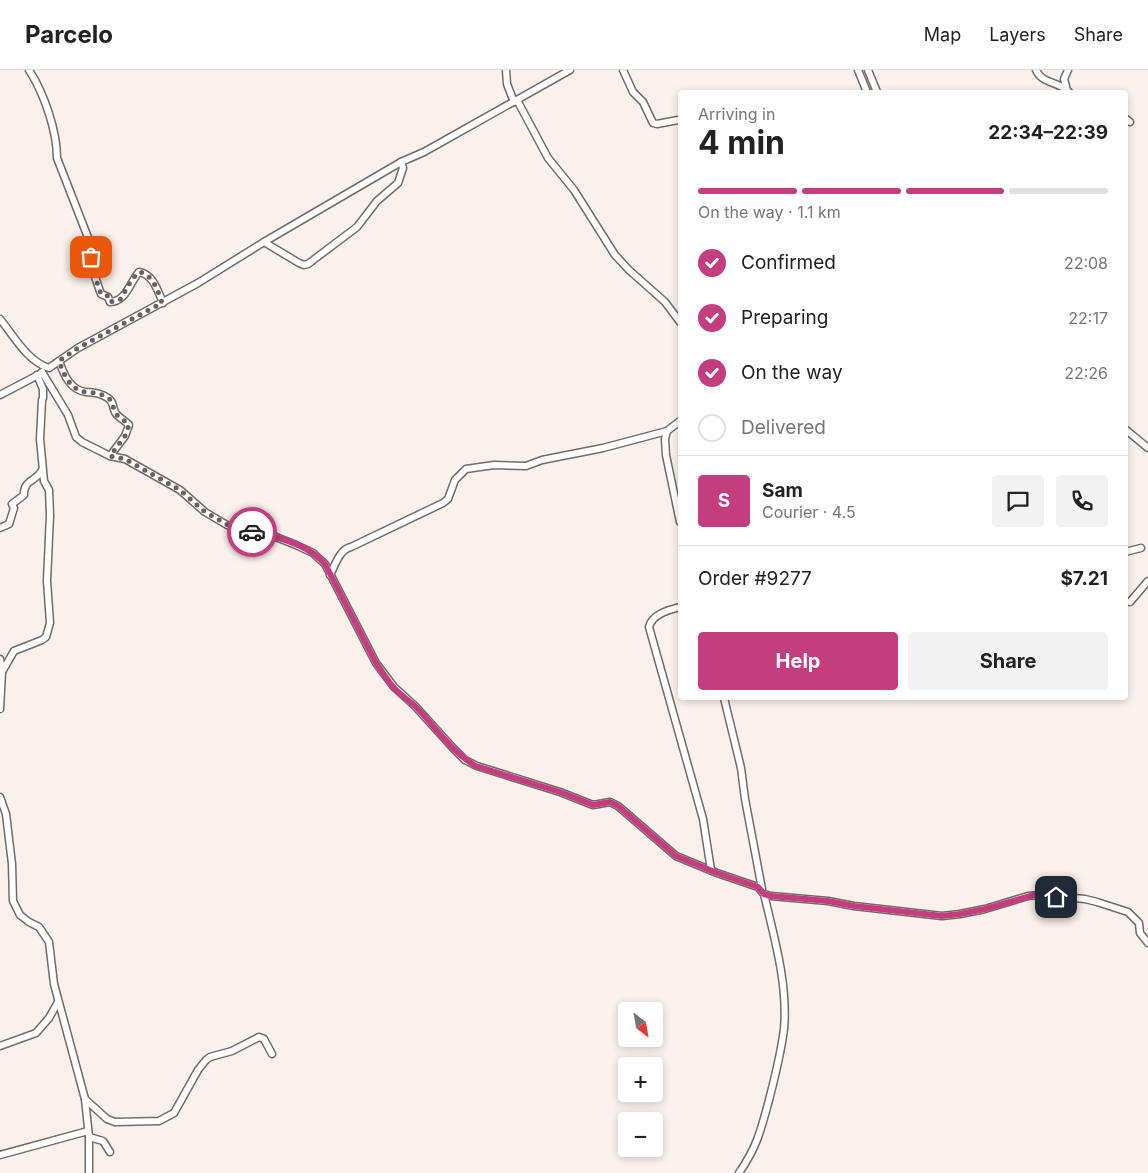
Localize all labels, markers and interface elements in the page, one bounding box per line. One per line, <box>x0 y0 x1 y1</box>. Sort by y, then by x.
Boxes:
text: Parcelo <box>25 20 113 49</box>
text: Map <box>924 24 961 45</box>
text: Layers <box>989 24 1046 45</box>
text: Share <box>1074 24 1123 45</box>
text: Arriving in <box>698 104 775 124</box>
text: 22:34–22:39 <box>988 121 1108 144</box>
text: 4 min <box>698 123 785 162</box>
text: On the way · 1.1 km <box>698 202 841 222</box>
pin <box>70 236 112 278</box>
icon: bag <box>77 243 105 271</box>
icon: check <box>698 249 726 277</box>
text: Confirmed <box>741 251 836 274</box>
text: 22:08 <box>1064 253 1108 273</box>
icon: check <box>698 304 726 332</box>
text: Preparing <box>741 306 828 329</box>
text: 22:17 <box>1068 308 1108 328</box>
icon: check <box>698 359 726 387</box>
text: On the way <box>741 361 843 384</box>
text: 22:26 <box>1064 363 1108 383</box>
text: Delivered <box>741 416 826 439</box>
button: chat <box>992 475 1044 527</box>
button: phone <box>1056 475 1108 527</box>
text: Sam <box>762 479 803 502</box>
text: S <box>718 489 730 512</box>
text: Courier · 4.5 <box>762 502 856 522</box>
courier <box>227 507 277 557</box>
icon: car <box>238 518 266 546</box>
text: Order #9277 <box>698 567 812 590</box>
text: $7.21 <box>1060 567 1108 590</box>
button: Help <box>698 632 898 690</box>
button: Share <box>908 632 1108 690</box>
pin <box>1035 876 1077 918</box>
icon: home <box>1042 883 1070 911</box>
north arrow <box>618 1002 662 1048</box>
map controls <box>618 1002 663 1157</box>
button: + <box>618 1057 663 1102</box>
button: − <box>618 1112 663 1157</box>

